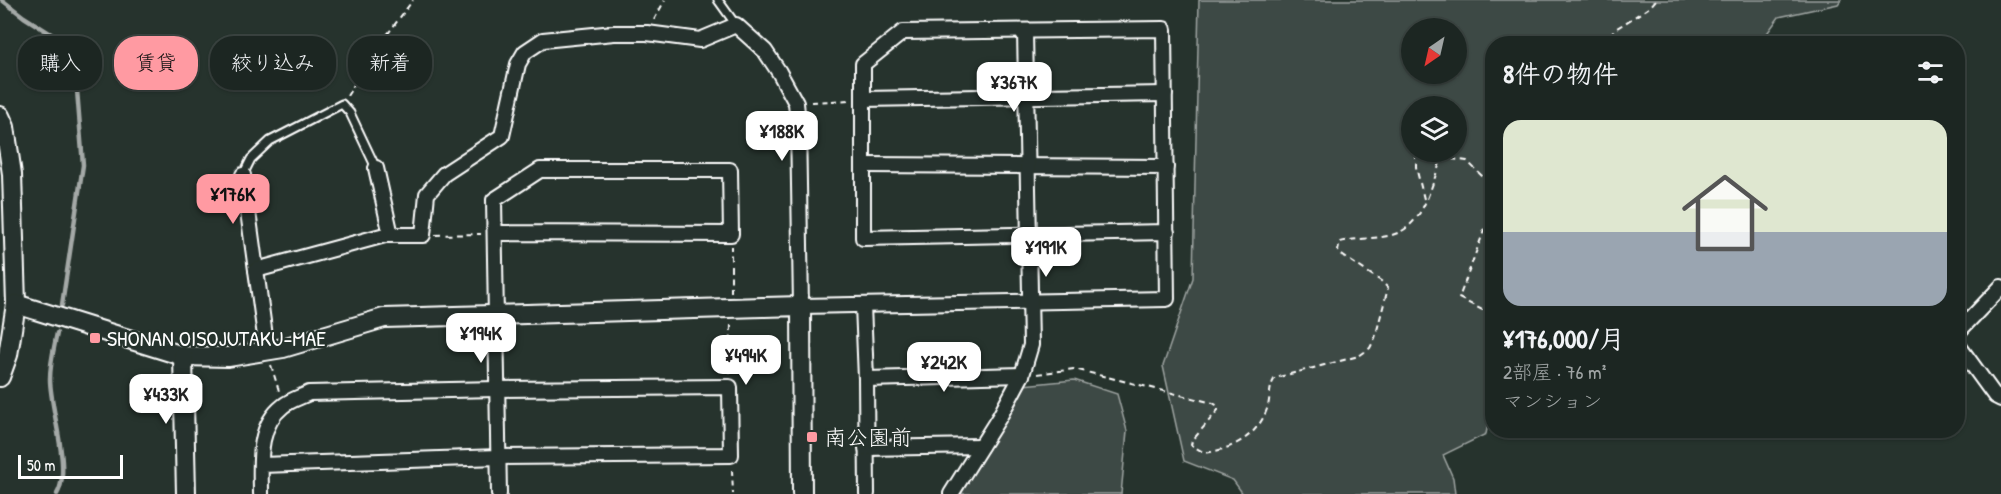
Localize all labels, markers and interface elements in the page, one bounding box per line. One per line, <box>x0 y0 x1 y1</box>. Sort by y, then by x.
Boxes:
north arrow <box>1401 18 1467 84</box>
map controls <box>1401 18 1467 162</box>
chip: 購入 <box>18 36 102 90</box>
chip: 賃貸 <box>114 36 198 90</box>
chip: 絞り込み <box>210 36 336 90</box>
chip: 新着 <box>348 36 432 90</box>
text: 8件の物件 <box>1503 56 1618 91</box>
icon: filters <box>1914 56 1947 89</box>
pin: ¥367K <box>972 62 1056 113</box>
text: ¥367K <box>991 68 1037 95</box>
button: layers <box>1401 96 1467 162</box>
pin: ¥188K <box>740 111 824 162</box>
text: ¥188K <box>760 117 804 144</box>
icon: home <box>1671 159 1779 267</box>
pin: ¥176K <box>191 174 275 225</box>
text: ¥176K <box>211 180 255 207</box>
pin: ¥191K <box>1004 227 1088 278</box>
text: ¥191K <box>1025 233 1067 260</box>
pin: ¥194K <box>439 313 523 364</box>
text: ¥194K <box>460 319 502 346</box>
text: ¥176,000/月 <box>1503 321 1625 356</box>
place label: SHONAN OISOJUTAKU-MAE <box>107 323 326 353</box>
marker: SHONAN OISOJUTAKU-MAE <box>88 331 102 345</box>
pin: ¥494K <box>704 335 788 386</box>
text: ¥494K <box>725 341 767 368</box>
pin: ¥242K <box>902 342 986 393</box>
text: ¥242K <box>921 348 967 375</box>
text: 2部屋 · 76 m² <box>1503 358 1606 385</box>
pin: ¥433K <box>124 374 208 425</box>
text: ¥433K <box>143 380 189 407</box>
text: マンション <box>1503 387 1602 414</box>
place label: 南公園前 <box>824 422 912 452</box>
marker: 南公園前 <box>805 430 819 444</box>
scale bar <box>18 452 123 480</box>
text: 50 m <box>27 454 56 476</box>

